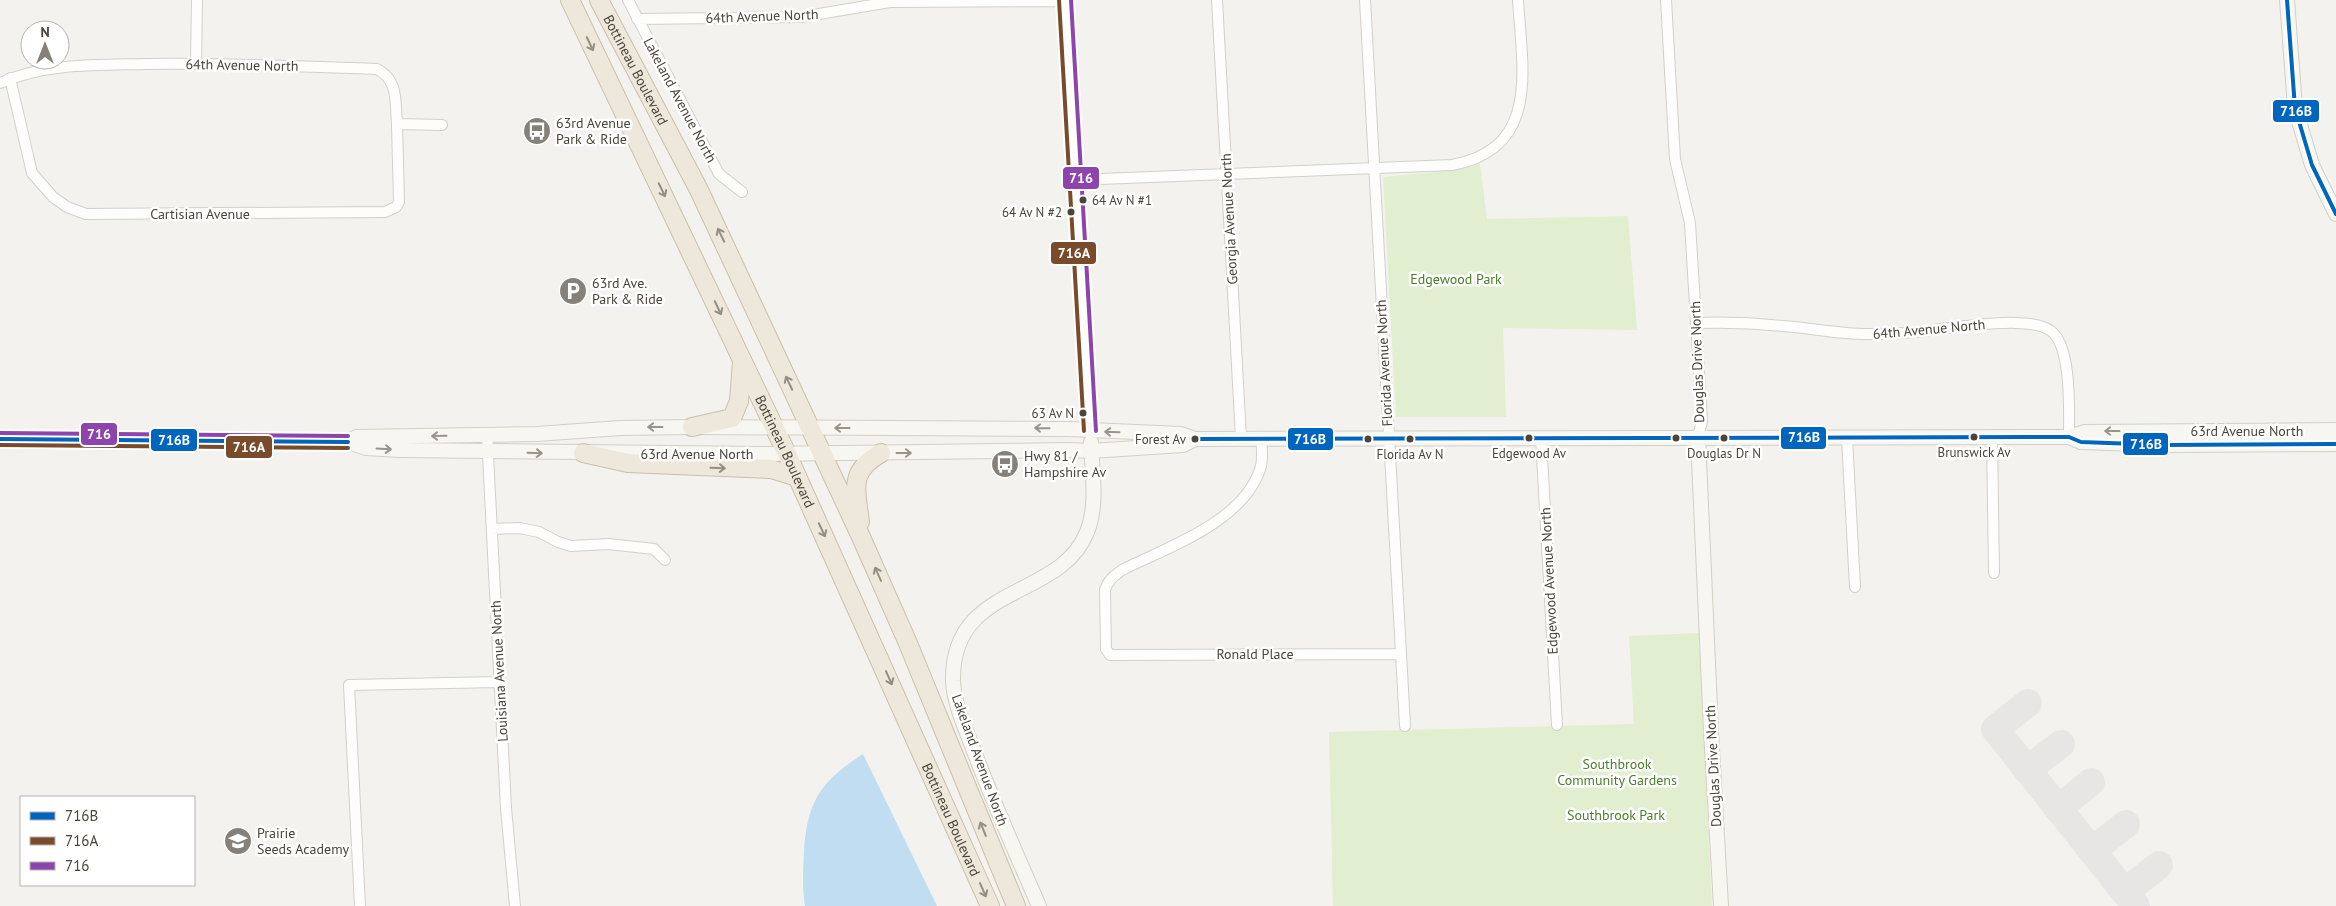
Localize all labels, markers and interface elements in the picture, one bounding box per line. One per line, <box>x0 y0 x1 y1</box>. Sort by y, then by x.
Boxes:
street label: 64th Avenue North <box>705 5 819 27</box>
street label: Bottineau Boulevard <box>599 12 672 128</box>
north arrow <box>20 20 70 70</box>
text: N <box>40 23 50 41</box>
street label: Lakeland Avenue North <box>639 34 721 166</box>
one-way arrow <box>586 36 596 51</box>
street label: 64th Avenue North <box>185 55 299 75</box>
line badge: 716B <box>2272 99 2320 123</box>
text: 716B <box>2280 102 2312 120</box>
place label: 63rd Avenue Park & Ride <box>556 114 631 148</box>
bus stop icon: 63rd Avenue Park & Ride <box>522 116 552 146</box>
street label: Georgia Avenue North <box>1217 153 1241 285</box>
line badge: 716 <box>1062 166 1100 190</box>
text: 716 <box>1069 169 1093 187</box>
one-way arrow <box>658 182 667 197</box>
place label: 64 Av N #1 <box>1092 192 1152 209</box>
marker: 64 Av N #1 <box>1078 195 1088 205</box>
place label: 64 Av N #2 <box>1002 204 1062 221</box>
street label: Cartisian Avenue <box>150 205 250 223</box>
marker: 64 Av N #2 <box>1066 207 1076 217</box>
one-way arrow <box>716 228 726 243</box>
line badge: 716A <box>1050 241 1097 265</box>
text: 716A <box>1058 244 1091 262</box>
park label: Edgewood Park <box>1410 270 1502 288</box>
place label: 63rd Ave. Park & Ride <box>592 274 663 308</box>
parking icon: 63rd Ave. Park & Ride <box>558 276 588 306</box>
street label: Florida Avenue North <box>1372 299 1396 427</box>
one-way arrow <box>713 300 723 315</box>
street label: Douglas Drive North <box>1686 301 1708 423</box>
street label: 64th Avenue North <box>1872 315 1986 343</box>
one-way arrow <box>783 376 793 391</box>
street label: Bottineau Boulevard <box>751 392 819 511</box>
place label: 63 Av N <box>1032 405 1074 422</box>
marker: 63 Av N <box>1078 408 1088 418</box>
line badge: 716 <box>80 422 118 446</box>
one-way arrow <box>648 422 664 432</box>
street label: 63rd Avenue North <box>2191 422 2303 440</box>
one-way arrow <box>835 423 851 433</box>
one-way arrow <box>1034 424 1050 433</box>
text: 716 <box>87 425 111 443</box>
line badge: 716B <box>1780 426 1827 450</box>
one-way arrow <box>1104 427 1120 437</box>
line badge: 716B <box>1287 427 1334 451</box>
one-way arrow <box>2105 427 2121 436</box>
line badge: 716B <box>150 428 198 452</box>
text: 716B <box>1788 428 1820 446</box>
text: 716B <box>1294 430 1326 448</box>
text: 716B <box>158 431 190 449</box>
one-way arrow <box>431 431 447 441</box>
place label: Forest Av <box>1135 431 1187 448</box>
marker: Brunswick Av <box>1969 432 1979 442</box>
line badge: 716B <box>2122 432 2169 456</box>
marker: Edgewood Av <box>1524 433 1534 443</box>
unlabelled marker <box>1671 433 1681 443</box>
marker: Douglas Dr N <box>1719 433 1729 443</box>
marker: Forest Av <box>1190 434 1200 444</box>
unlabelled marker <box>1363 434 1373 444</box>
marker: Florida Av N <box>1405 434 1415 444</box>
line badge: 716A <box>225 435 273 459</box>
text: 716B <box>2130 435 2162 453</box>
text: 716A <box>233 438 266 456</box>
place label: Brunswick Av <box>1938 444 2011 461</box>
one-way arrow <box>376 445 392 454</box>
street label: 63rd Avenue North <box>641 445 753 463</box>
place label: Edgewood Av <box>1492 445 1567 462</box>
place label: Douglas Dr N <box>1687 445 1761 462</box>
place label: Florida Av N <box>1376 446 1444 463</box>
place label: Hwy 81 / Hampshire Av <box>1024 447 1106 481</box>
one-way arrow <box>527 448 543 457</box>
one-way arrow <box>896 448 912 457</box>
bus stop icon: Hwy 81 / Hampshire Av <box>990 449 1020 479</box>
one-way arrow <box>710 463 726 472</box>
street label: Edgewood Avenue North <box>1536 507 1562 655</box>
one-way arrow <box>818 522 827 537</box>
one-way arrow <box>872 567 882 582</box>
street label: Louisiana Avenue North <box>486 600 512 742</box>
street label: Ronald Place <box>1216 645 1294 663</box>
one-way arrow <box>885 670 895 685</box>
street label: Lakeland Avenue North <box>948 692 1012 828</box>
street label: Douglas Drive North <box>1701 705 1725 827</box>
park label: Southbrook Community Gardens <box>1557 755 1677 789</box>
street label: Bottineau Boulevard <box>918 760 984 879</box>
legend <box>20 796 195 886</box>
text: 716B <box>65 806 98 825</box>
park label: Southbrook Park <box>1567 806 1665 824</box>
one-way arrow <box>978 822 988 837</box>
place label: Prairie Seeds Academy <box>257 824 349 858</box>
school or university icon: Prairie Seeds Academy <box>223 826 253 856</box>
text: 716A <box>65 831 99 850</box>
text: 716 <box>65 856 90 875</box>
one-way arrow <box>979 882 989 897</box>

